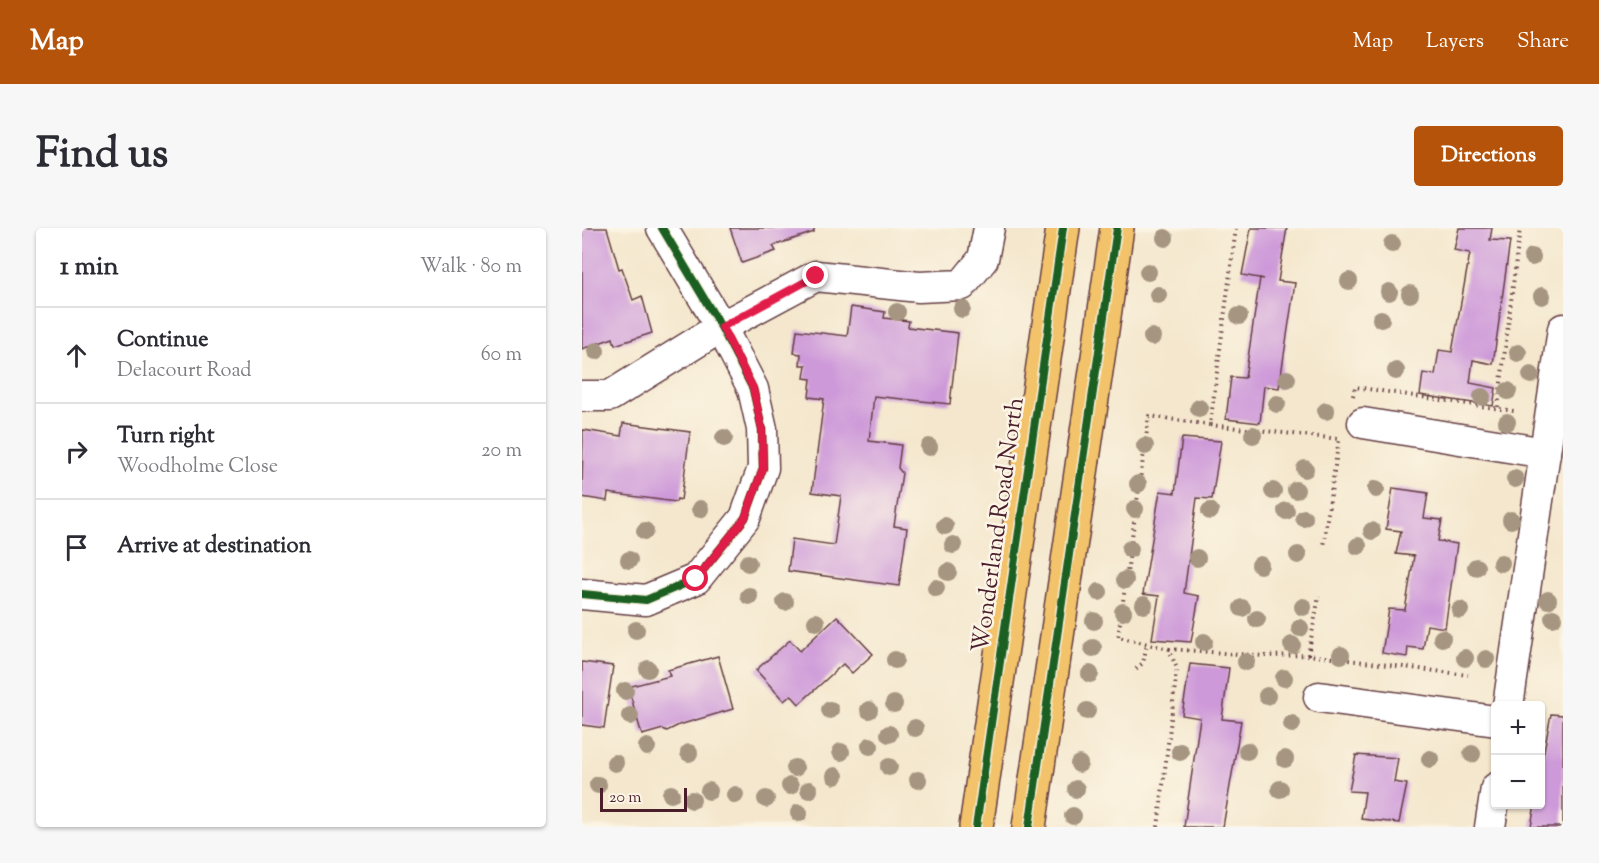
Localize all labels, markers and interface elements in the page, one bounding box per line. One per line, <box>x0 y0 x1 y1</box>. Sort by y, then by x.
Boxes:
text: Map <box>30 22 84 62</box>
text: Map <box>1353 27 1393 57</box>
text: Layers <box>1426 27 1484 57</box>
text: Share <box>1517 27 1569 57</box>
text: Find us <box>36 126 168 186</box>
button: Directions <box>1414 126 1563 186</box>
text: 1 min <box>60 249 119 286</box>
text: Walk · 80 m <box>420 253 522 282</box>
route end <box>802 262 828 288</box>
text: Continue <box>117 325 208 357</box>
icon: ahead <box>60 339 93 372</box>
text: 60 m <box>481 341 522 370</box>
text: Delacourt Road <box>117 357 252 386</box>
street label: Wonderland Road North <box>964 395 1034 655</box>
text: Turn right <box>117 421 214 453</box>
icon: right <box>60 435 93 468</box>
text: 20 m <box>481 437 522 466</box>
text: Woodholme Close <box>117 453 278 482</box>
icon: arrive <box>60 531 93 564</box>
text: Arrive at destination <box>117 531 312 563</box>
route start <box>682 565 708 591</box>
map controls <box>1491 701 1545 809</box>
button: + <box>1491 701 1545 755</box>
button: − <box>1491 755 1545 809</box>
scale bar <box>600 785 687 812</box>
text: 20 m <box>609 787 642 810</box>

